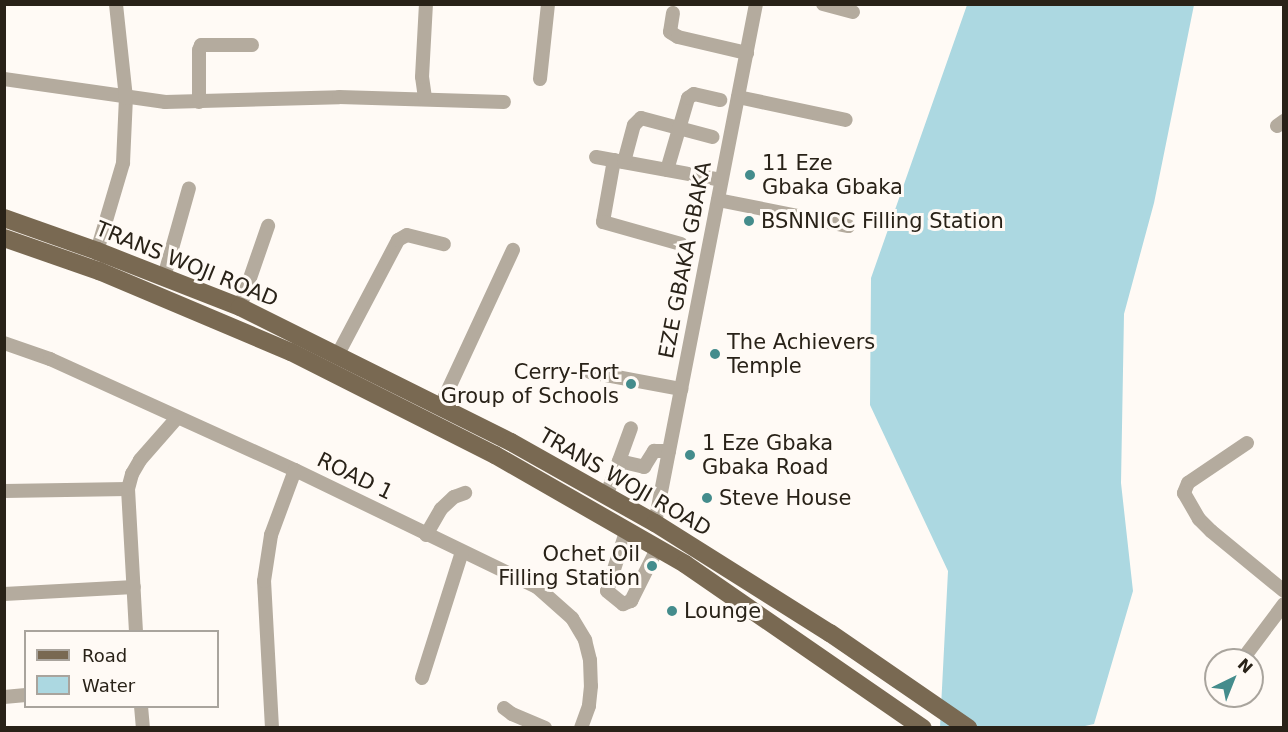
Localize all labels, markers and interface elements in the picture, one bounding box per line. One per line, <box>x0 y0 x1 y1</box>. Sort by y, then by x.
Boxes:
place label: 11 Eze Gbaka Gbaka <box>762 150 903 200</box>
street label: EZE GBAKA GBAKA <box>654 159 716 361</box>
marker: 11 Eze Gbaka Gbaka <box>743 168 757 182</box>
place label: BSNNICC Filling Station <box>761 208 1004 234</box>
marker: BSNNICC Filling Station <box>742 214 756 228</box>
street label: TRANS WOJI ROAD <box>92 216 282 312</box>
place label: The Achievers Temple <box>727 329 875 379</box>
marker: The Achievers Temple <box>708 347 722 361</box>
place label: Cerry-Fort Group of Schools <box>441 359 619 409</box>
marker: Cerry-Fort Group of Schools <box>624 377 638 391</box>
street label: TRANS WOJI ROAD <box>535 423 715 541</box>
place label: 1 Eze Gbaka Gbaka Road <box>702 430 833 480</box>
street label: ROAD 1 <box>313 447 397 505</box>
marker: 1 Eze Gbaka Gbaka Road <box>683 448 697 462</box>
place label: Steve House <box>719 485 851 511</box>
marker: Steve House <box>700 491 714 505</box>
place label: Ochet Oil Filling Station <box>498 541 640 591</box>
marker: Ochet Oil Filling Station <box>645 559 659 573</box>
place label: Lounge <box>684 598 761 624</box>
marker: Lounge <box>665 604 679 618</box>
legend <box>24 630 219 708</box>
text: Road <box>82 645 127 666</box>
north arrow <box>1204 648 1264 708</box>
text: N <box>1234 654 1257 677</box>
text: Water <box>82 675 135 696</box>

